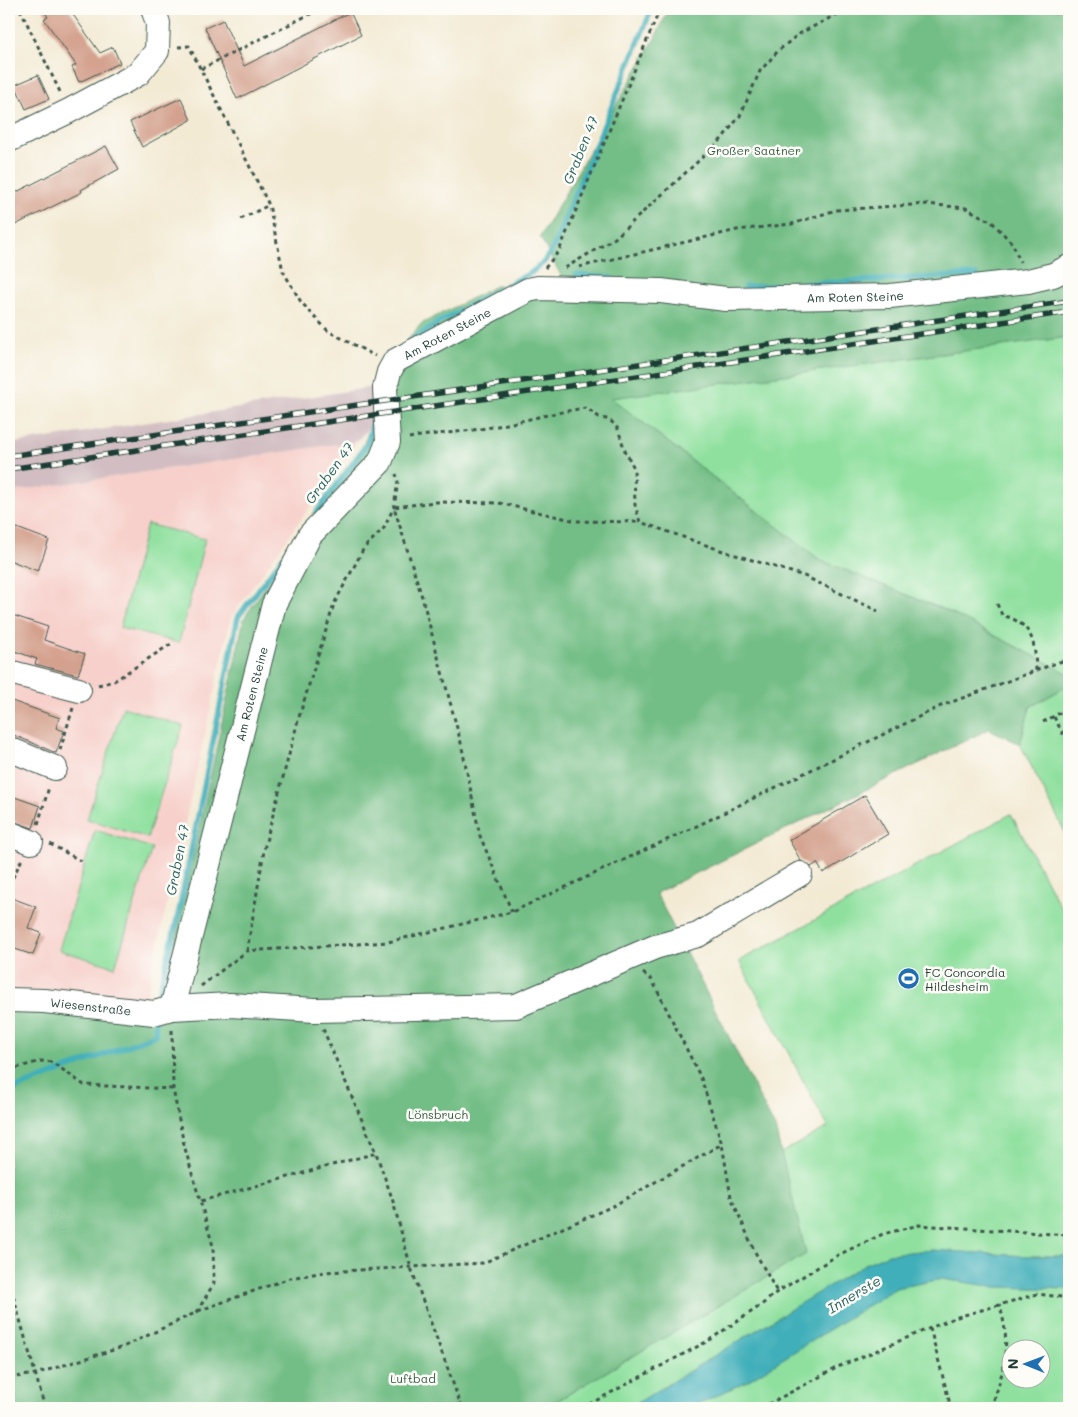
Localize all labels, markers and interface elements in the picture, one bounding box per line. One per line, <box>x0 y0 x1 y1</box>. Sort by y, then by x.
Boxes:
water label: Graben 47 <box>558 113 602 187</box>
park label: Großer Saatner <box>707 142 801 158</box>
street label: Am Roten Steine <box>807 287 905 306</box>
street label: Am Roten Steine <box>400 303 493 363</box>
water label: Graben 47 <box>300 438 358 508</box>
street label: Am Roten Steine <box>232 645 271 743</box>
water label: Graben 47 <box>161 823 193 897</box>
place label: FC Concordia Hildesheim <box>925 964 1005 994</box>
sports icon: FC Concordia Hildesheim <box>897 967 921 991</box>
street label: Wiesenstraße <box>49 994 132 1018</box>
park label: Lönsbruch <box>408 1106 468 1122</box>
water label: Innerste <box>824 1271 884 1317</box>
north arrow <box>1000 1340 1050 1390</box>
text: N <box>1003 1358 1022 1369</box>
park label: Luftbad <box>390 1370 436 1386</box>

